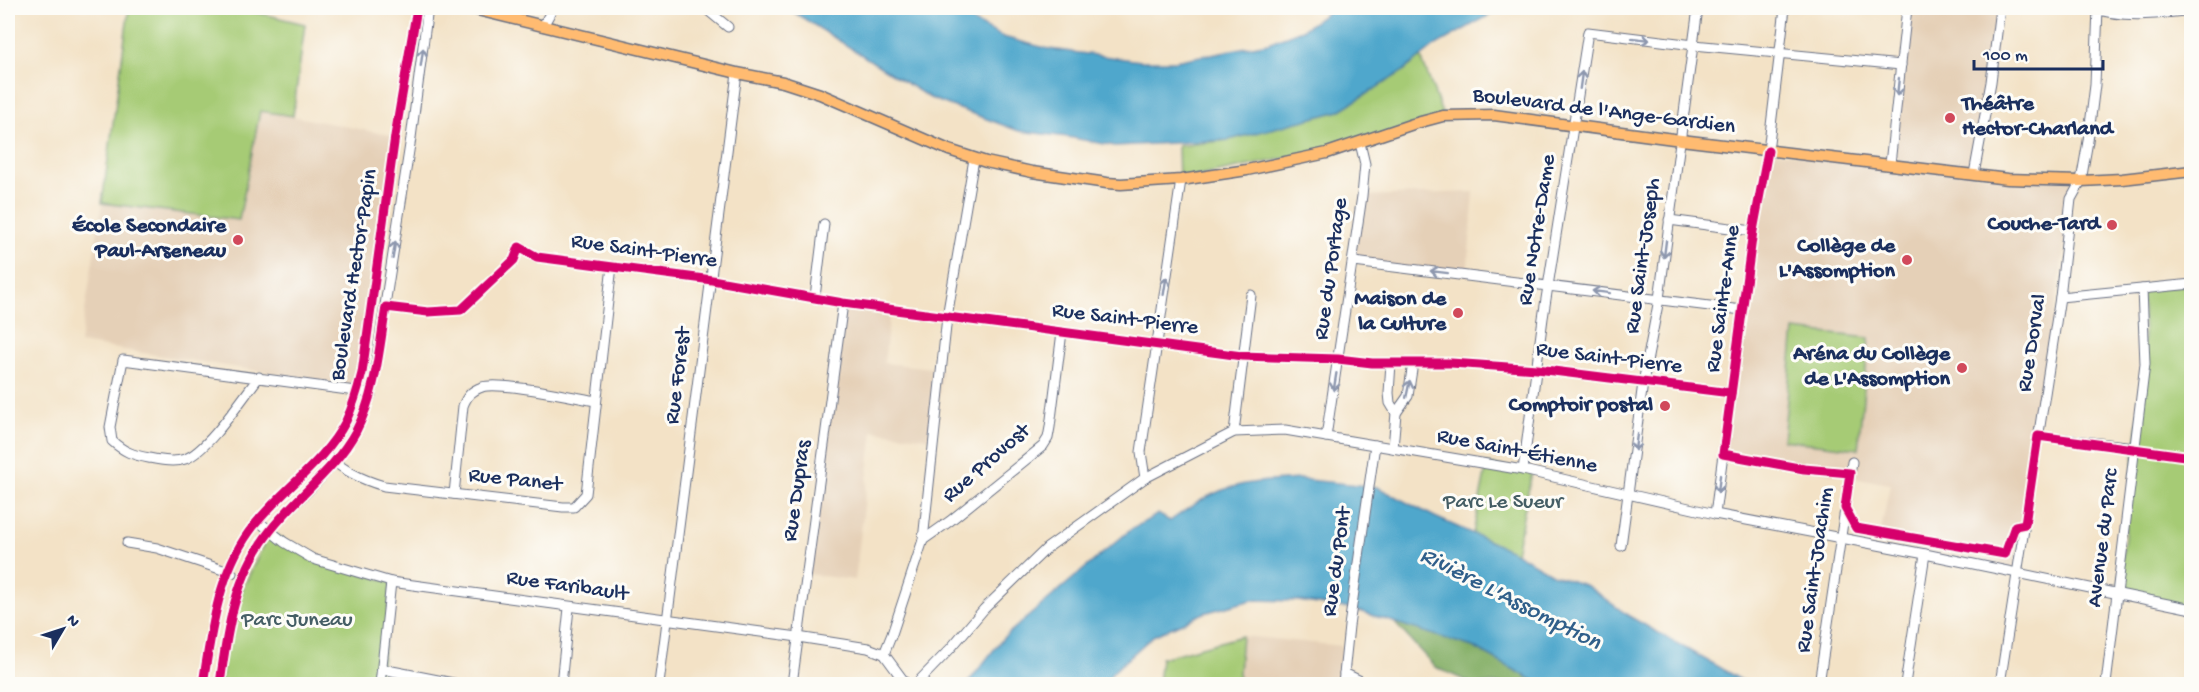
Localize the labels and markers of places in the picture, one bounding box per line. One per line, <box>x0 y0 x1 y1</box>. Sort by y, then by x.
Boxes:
place label: Théâtre Hector-Charland <box>1960 92 2115 143</box>
marker: Théâtre Hector-Charland <box>1943 111 1957 125</box>
place label: Couche-Tard <box>1986 212 2102 238</box>
place label: École Secondaire Paul-Arseneau <box>72 214 227 265</box>
marker: Couche-Tard <box>2105 218 2119 232</box>
marker: École Secondaire Paul-Arseneau <box>231 233 245 247</box>
place label: Collège de L'Assomption <box>1779 234 1896 285</box>
marker: Collège de L'Assomption <box>1900 253 1914 267</box>
place label: Maison de la Culture <box>1354 287 1447 338</box>
marker: Maison de la Culture <box>1451 306 1465 320</box>
place label: Aréna du Collège de L'Assomption <box>1792 342 1951 393</box>
marker: Aréna du Collège de L'Assomption <box>1955 361 1969 375</box>
place label: Comptoir postal <box>1508 393 1653 419</box>
marker: Comptoir postal <box>1658 399 1672 413</box>

